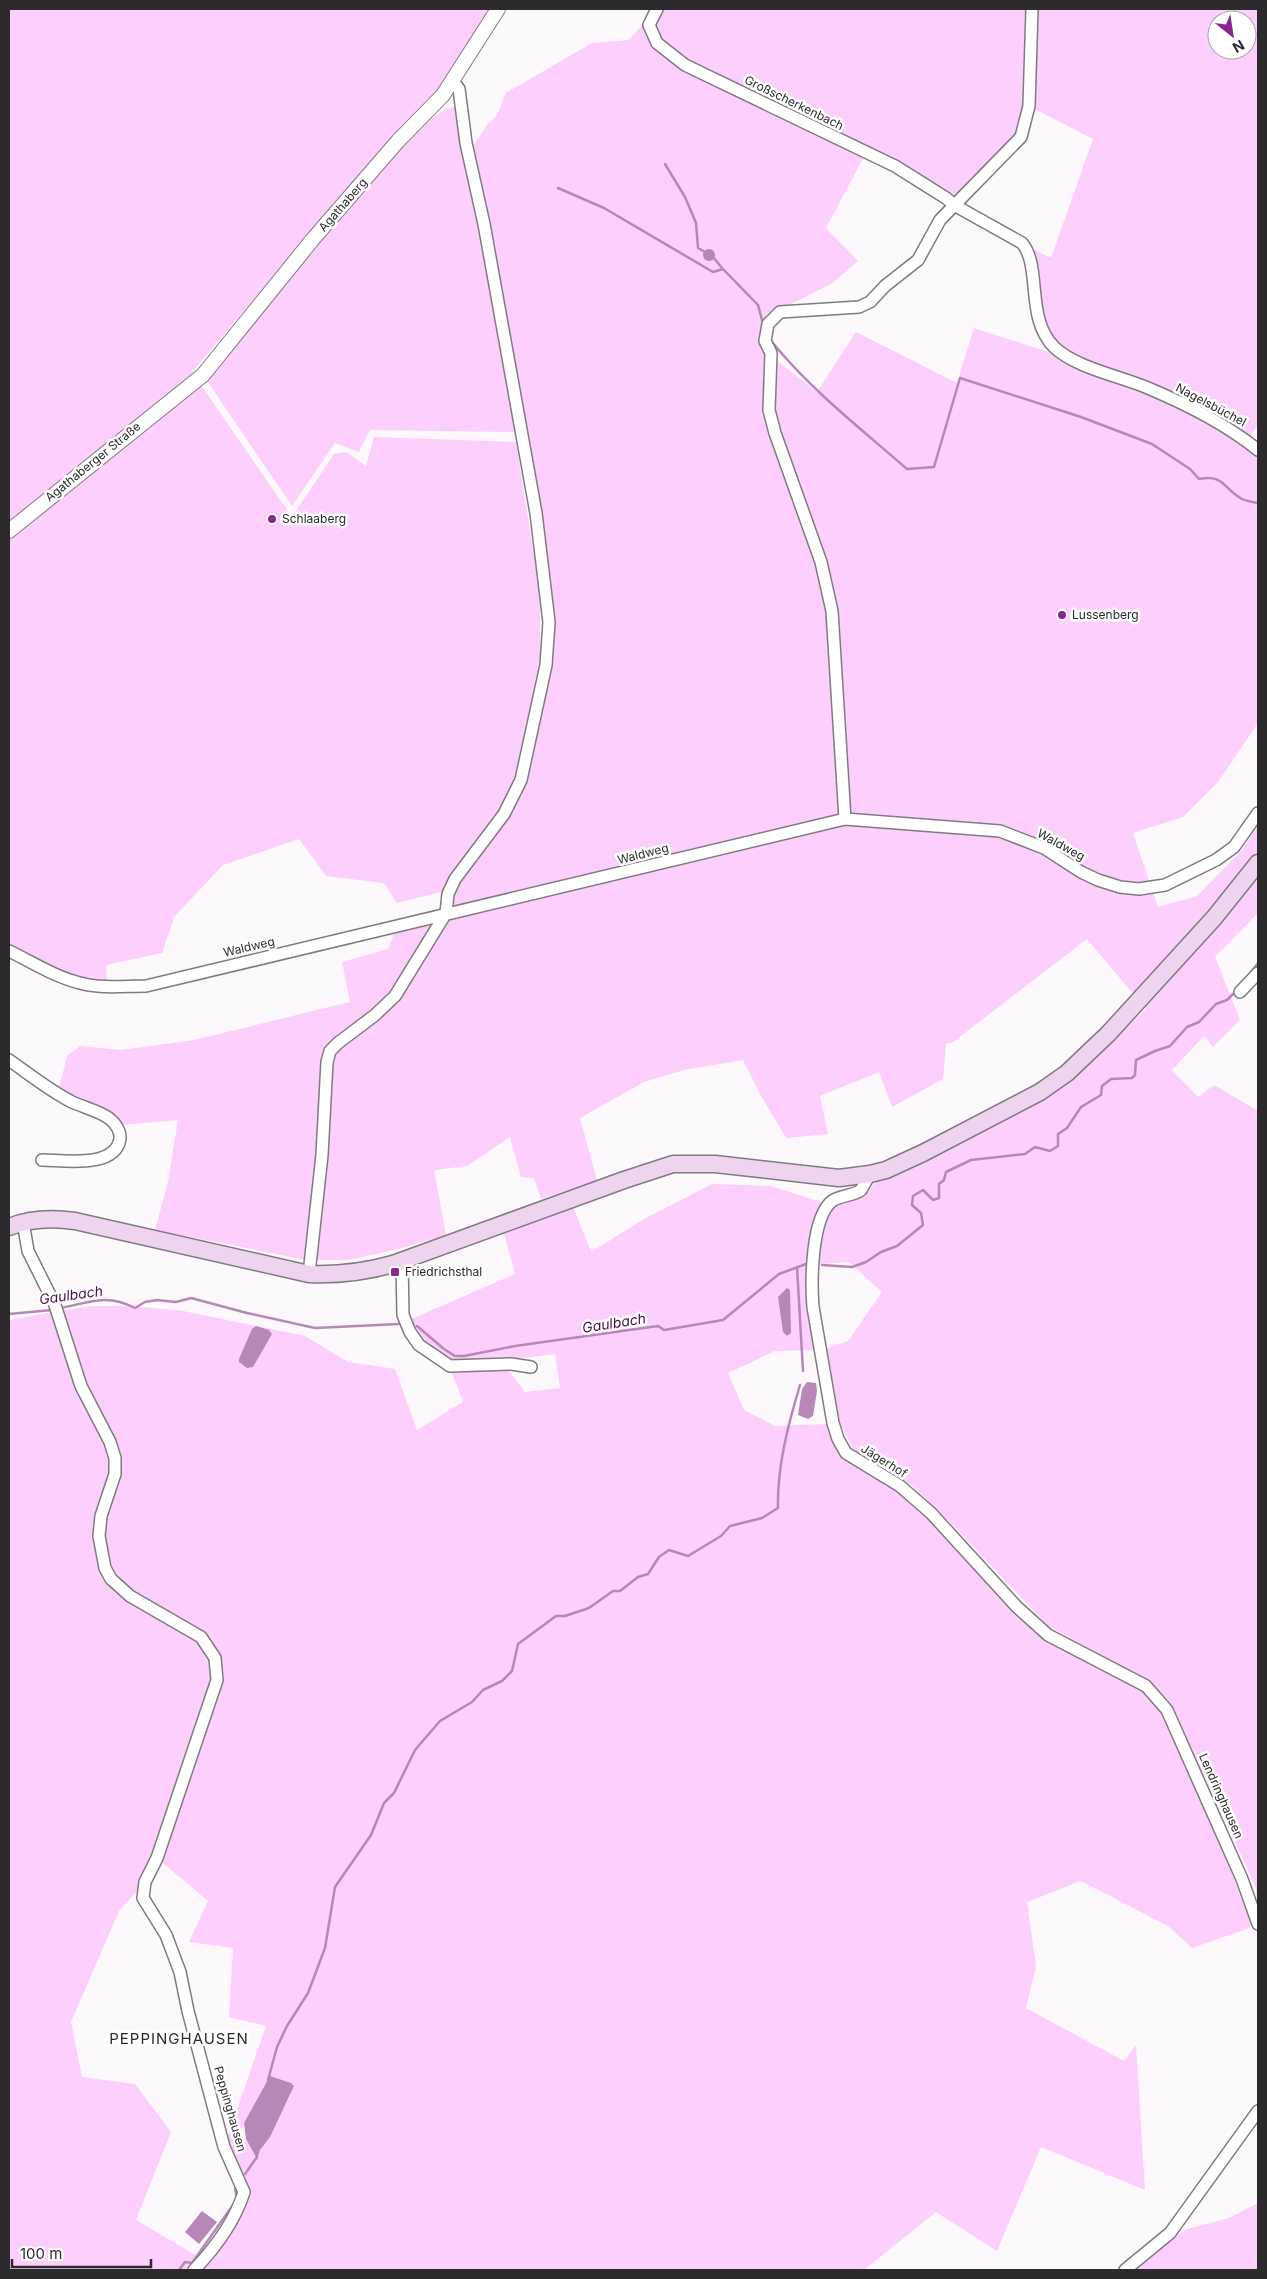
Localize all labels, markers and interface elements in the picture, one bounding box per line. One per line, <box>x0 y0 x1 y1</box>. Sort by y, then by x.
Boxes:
north arrow <box>1207 10 1257 60</box>
text: N <box>1230 37 1248 57</box>
street label: Großscherkenbach <box>742 72 846 133</box>
street label: Agathaberg <box>315 175 370 235</box>
street label: Nagelsbüchel <box>1173 380 1249 429</box>
street label: Agathaberger Straße <box>42 419 143 505</box>
place label: Schlaaberg <box>282 511 346 526</box>
marker: Schlaaberg <box>266 513 278 525</box>
place label: Lussenberg <box>1072 607 1139 622</box>
marker: Lussenberg <box>1056 609 1068 621</box>
street label: Waldweg <box>1035 825 1088 864</box>
street label: Waldweg <box>616 840 670 867</box>
street label: Waldweg <box>222 933 276 960</box>
place label: Friedrichsthal <box>405 1264 482 1279</box>
marker: Friedrichsthal <box>389 1266 401 1278</box>
water label: Gaulbach <box>38 1282 104 1307</box>
water label: Gaulbach <box>581 1309 647 1336</box>
street label: Jägerhof <box>858 1441 910 1481</box>
street label: Lendringhausen <box>1196 1751 1247 1841</box>
district label: PEPPINGHAUSEN <box>109 2029 249 2048</box>
street label: Peppinghausen <box>211 2064 250 2153</box>
scale bar <box>12 2236 151 2268</box>
text: 100 m <box>20 2244 62 2263</box>

